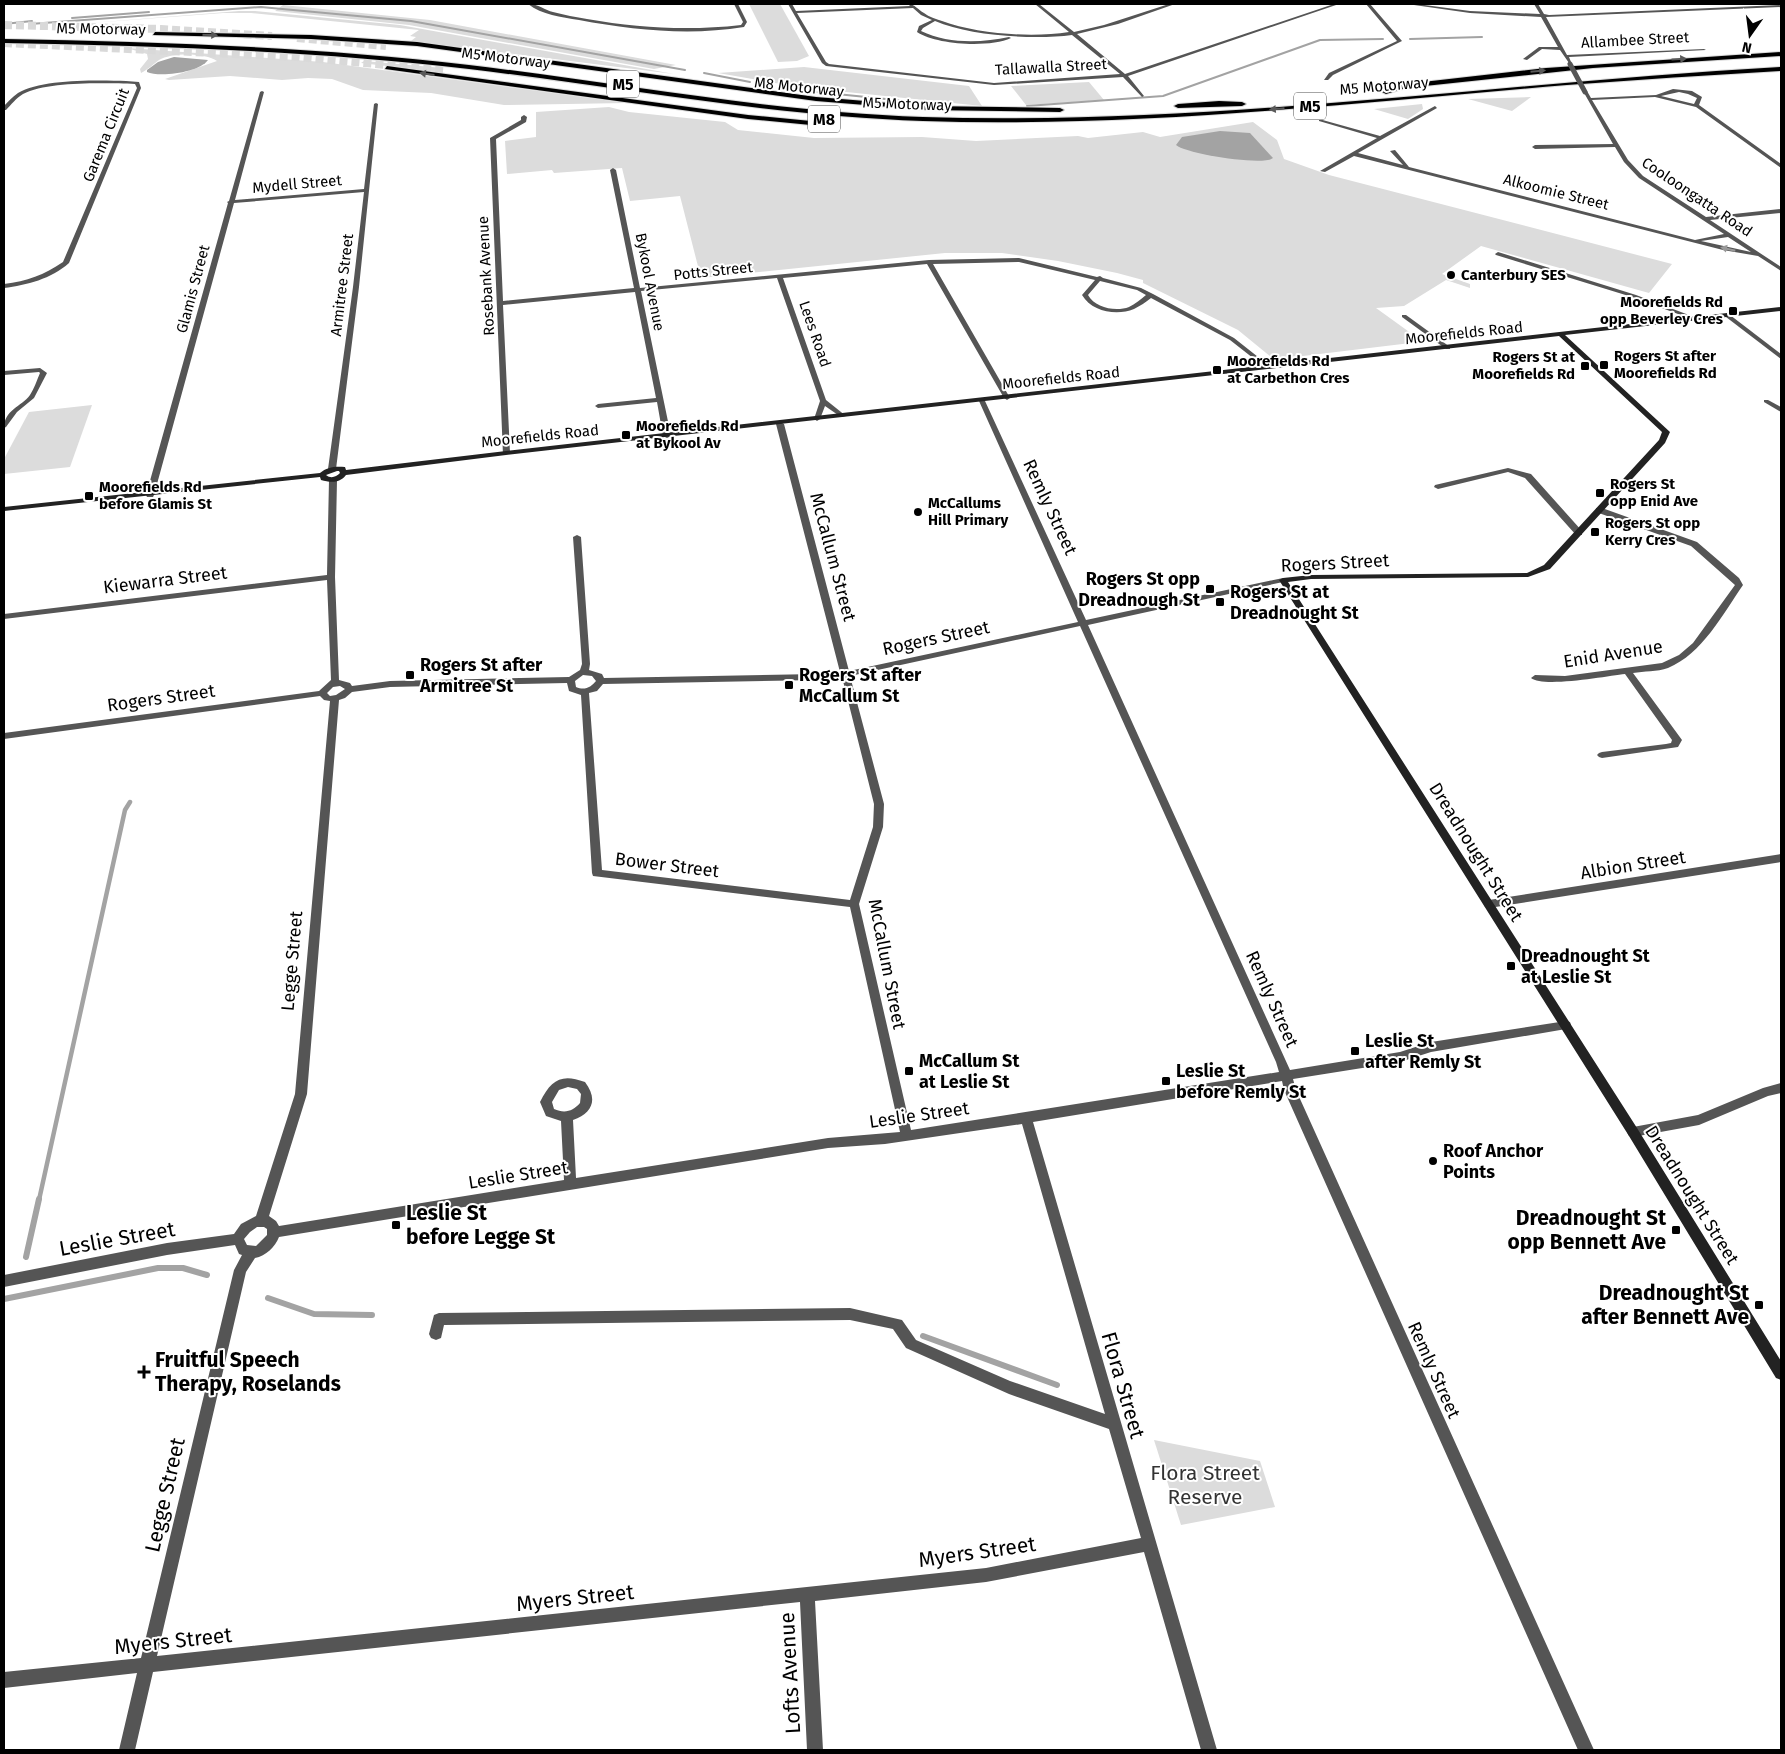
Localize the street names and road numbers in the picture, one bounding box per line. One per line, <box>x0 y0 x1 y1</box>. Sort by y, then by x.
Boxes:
street label: M5 Motorway <box>56 19 146 39</box>
street label: Allambee Street <box>1580 28 1690 52</box>
street label: M5 Motorway <box>461 44 552 72</box>
street label: Tallawalla Street <box>995 55 1108 79</box>
road number: M5 <box>607 70 639 98</box>
street label: M8 Motorway <box>753 73 845 101</box>
street label: M5 Motorway <box>1339 73 1430 99</box>
street label: Garema Circuit <box>79 85 133 184</box>
road number: M5 <box>1294 92 1326 120</box>
street label: M5 Motorway <box>862 93 953 115</box>
road number: M8 <box>808 106 840 132</box>
street label: Cooloongatta Road <box>1638 153 1756 241</box>
street label: Alkoomie Street <box>1501 170 1611 214</box>
street label: Mydell Street <box>252 171 343 197</box>
street label: Rosebank Avenue <box>474 216 498 336</box>
street label: Bykool Avenue <box>632 231 668 333</box>
street label: Armitree Street <box>327 232 357 337</box>
street label: Glamis Street <box>173 242 214 335</box>
street label: Potts Street <box>673 258 754 284</box>
street label: Lees Road <box>795 298 835 370</box>
street label: Moorefields Road <box>1404 318 1524 348</box>
street label: Moorefields Road <box>1001 363 1121 393</box>
street label: Moorefields Road <box>480 421 600 451</box>
street label: Remly Street <box>1018 455 1082 559</box>
street label: McCallum Street <box>805 490 861 624</box>
street label: Rogers Street <box>1280 549 1390 577</box>
street label: Kiewarra Street <box>102 561 229 599</box>
street label: Rogers Street <box>881 616 992 660</box>
street label: Enid Avenue <box>1562 635 1664 673</box>
street label: Rogers Street <box>106 679 217 716</box>
street label: Dreadnought Street <box>1424 778 1528 926</box>
street label: Albion Street <box>1579 846 1688 884</box>
street label: Bower Street <box>614 848 721 882</box>
street label: McCallum Street <box>864 897 911 1031</box>
street label: Legge Street <box>277 910 307 1012</box>
street label: Remly Street <box>1241 947 1303 1051</box>
street label: Leslie Street <box>868 1097 971 1133</box>
street label: Dreadnought Street <box>1640 1121 1744 1269</box>
street label: Leslie Street <box>467 1156 570 1194</box>
street label: Leslie Street <box>57 1216 177 1262</box>
street label: Remly Street <box>1403 1318 1465 1422</box>
street label: Flora Street <box>1095 1329 1151 1442</box>
street label: Legge Street <box>139 1435 191 1555</box>
street label: Myers Street <box>917 1531 1038 1573</box>
street label: Myers Street <box>515 1579 636 1617</box>
street label: Lofts Avenue <box>774 1611 806 1735</box>
street label: Myers Street <box>113 1622 234 1660</box>

